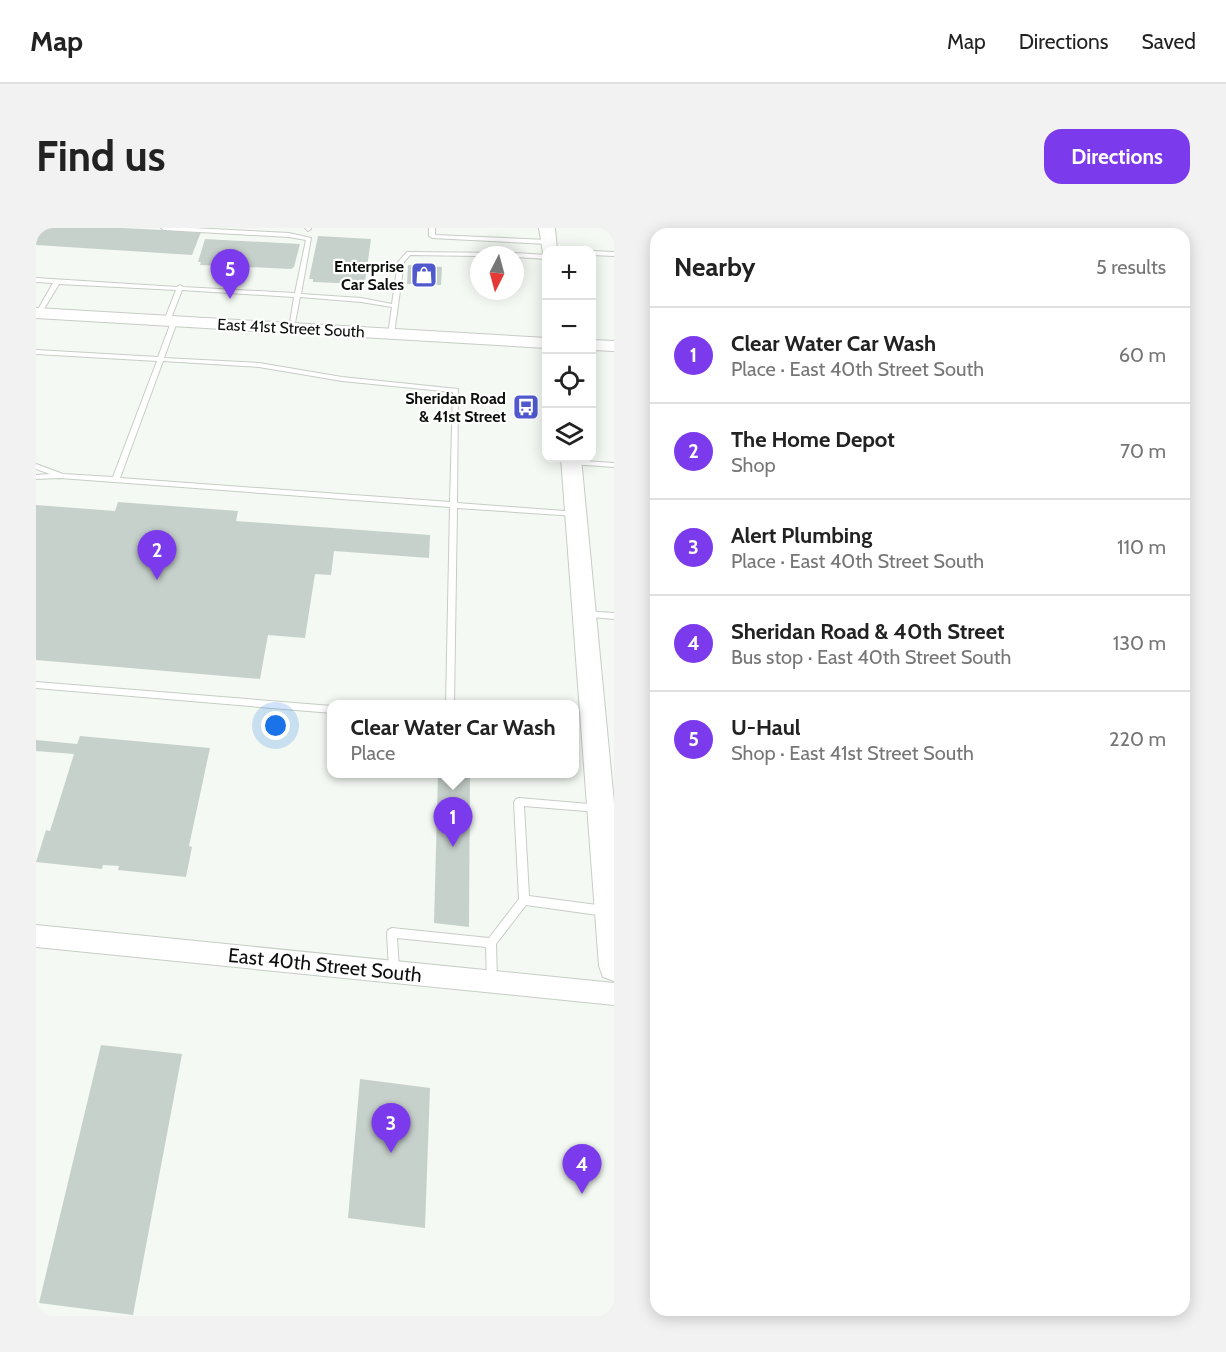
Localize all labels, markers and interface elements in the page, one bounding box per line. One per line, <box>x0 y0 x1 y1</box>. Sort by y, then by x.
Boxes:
text: Map <box>30 24 83 58</box>
text: Map <box>947 29 986 54</box>
text: Directions <box>1019 29 1108 54</box>
text: Saved <box>1141 29 1196 54</box>
button: Directions <box>1044 129 1190 184</box>
text: Find us <box>36 130 165 182</box>
north arrow <box>470 246 524 300</box>
map controls <box>542 246 596 462</box>
button: + <box>542 246 596 300</box>
pin: 5 <box>210 250 250 299</box>
text: Nearby <box>674 251 755 283</box>
text: 5 results <box>1096 255 1166 279</box>
place label: Enterprise Car Sales <box>334 257 404 294</box>
shop icon: Enterprise Car Sales <box>409 260 439 290</box>
button: − <box>542 300 596 354</box>
street label: East 41st Street South <box>217 315 365 341</box>
text: Clear Water Car Wash <box>731 330 936 357</box>
text: 1 <box>690 343 697 367</box>
text: 60 m <box>1119 343 1166 367</box>
button: locate <box>542 354 596 408</box>
text: Place · East 40th Street South <box>731 357 984 381</box>
place label: Sheridan Road & 41st Street <box>405 389 506 426</box>
bus stop icon: Sheridan Road & 41st Street <box>511 392 541 422</box>
button: layers <box>542 408 596 462</box>
text: The Home Depot <box>731 426 895 453</box>
text: 2 <box>688 439 699 463</box>
text: 70 m <box>1120 439 1166 463</box>
text: Shop <box>731 453 776 477</box>
text: Alert Plumbing <box>731 522 872 549</box>
pin: 2 <box>138 530 176 580</box>
text: 3 <box>688 535 699 559</box>
text: 110 m <box>1117 535 1166 559</box>
text: Place · East 40th Street South <box>731 549 984 573</box>
text: Sheridan Road & 40th Street <box>731 618 1005 645</box>
text: 4 <box>687 631 700 655</box>
text: 130 m <box>1113 631 1166 655</box>
text: Bus stop · East 40th Street South <box>731 645 1011 669</box>
popup <box>327 700 579 778</box>
your location <box>261 711 290 740</box>
text: Clear Water Car Wash <box>350 714 556 741</box>
text: U-Haul <box>731 714 801 741</box>
text: 5 <box>688 727 699 751</box>
text: 220 m <box>1109 727 1166 751</box>
text: Place <box>350 741 395 765</box>
text: Shop · East 41st Street South <box>731 741 974 765</box>
pin: 1 <box>434 798 472 847</box>
street label: East 40th Street South <box>227 943 423 987</box>
pin: 3 <box>372 1104 410 1153</box>
pin: 4 <box>562 1144 602 1194</box>

